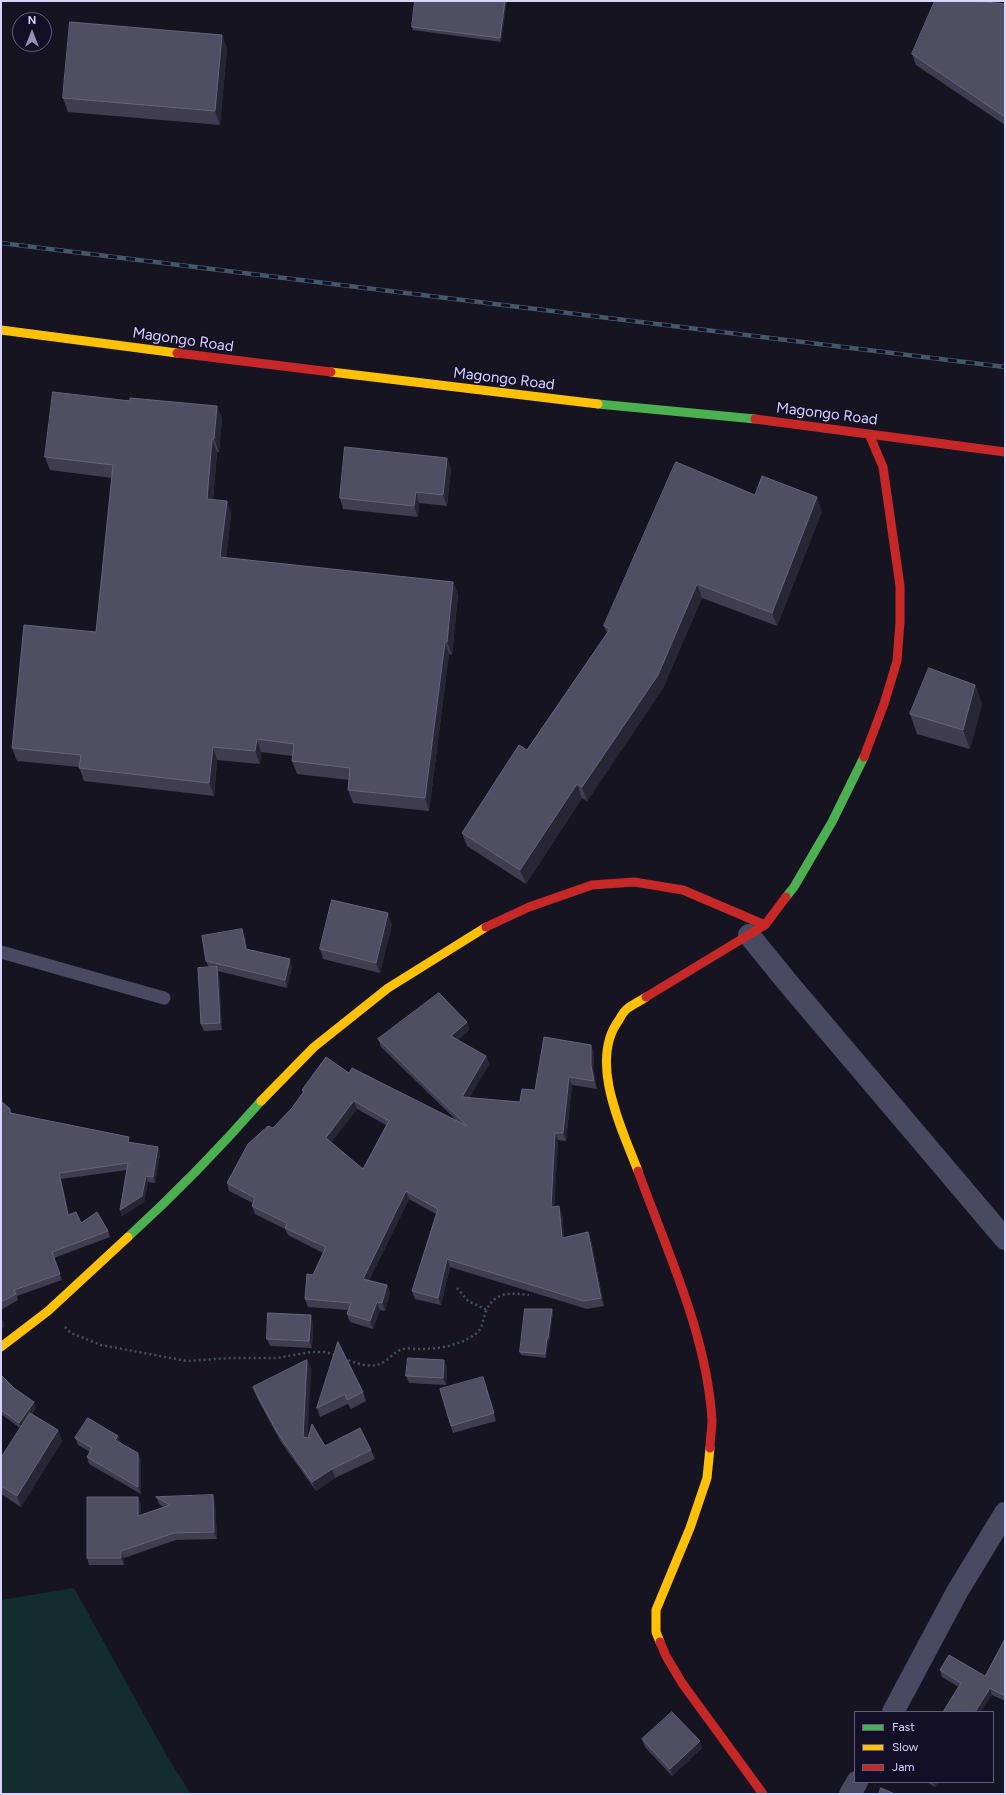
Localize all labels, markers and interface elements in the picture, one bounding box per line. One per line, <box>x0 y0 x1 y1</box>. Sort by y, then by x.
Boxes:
north arrow <box>12 12 52 52</box>
text: N <box>28 14 36 27</box>
street label: Magongo Road <box>131 324 235 356</box>
street label: Magongo Road <box>452 364 556 394</box>
street label: Magongo Road <box>775 399 879 429</box>
legend <box>854 1711 994 1783</box>
text: Fast <box>892 1720 915 1734</box>
text: Slow <box>892 1740 918 1754</box>
text: Jam <box>892 1760 915 1774</box>

